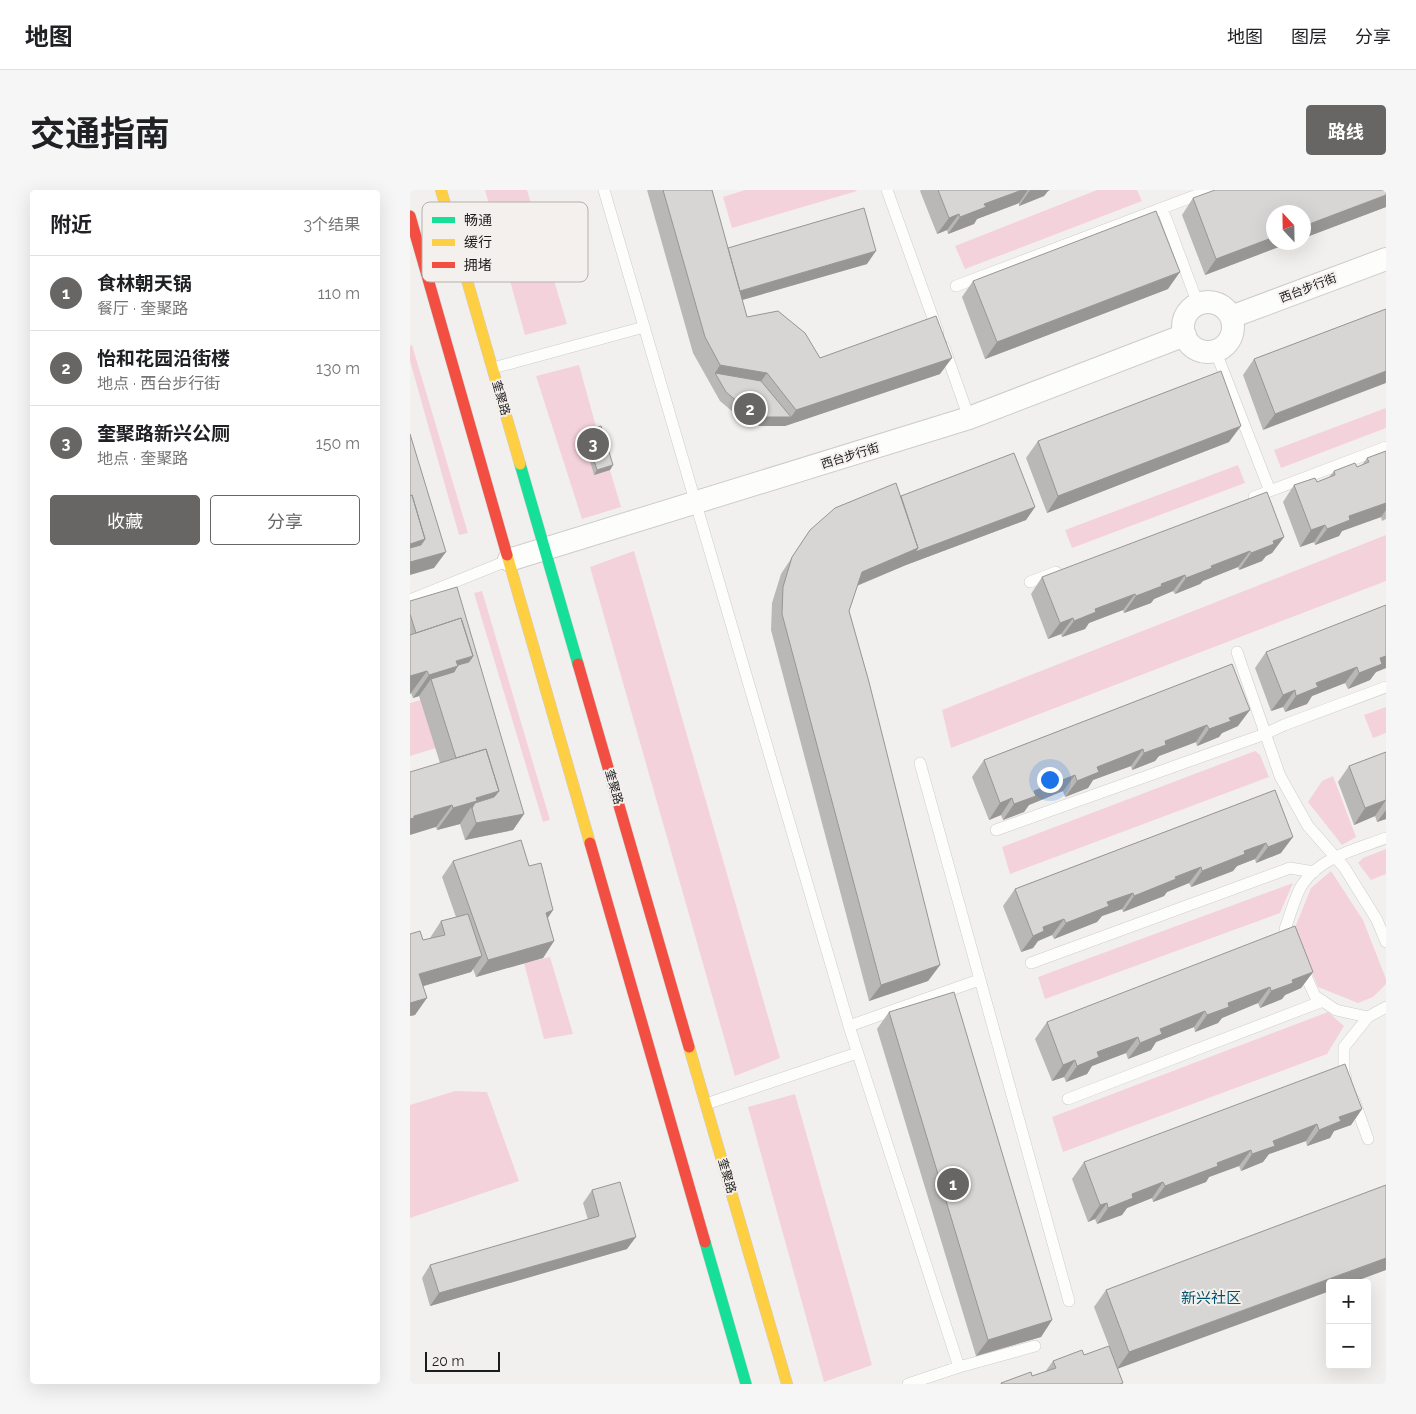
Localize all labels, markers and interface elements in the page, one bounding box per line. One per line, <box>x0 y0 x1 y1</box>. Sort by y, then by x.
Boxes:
text: 地图 <box>25 22 73 51</box>
text: 地图 <box>1227 26 1263 47</box>
text: 图层 <box>1291 26 1327 47</box>
text: 分享 <box>1355 26 1391 47</box>
button: 路线 <box>1306 105 1386 155</box>
text: 交通指南 <box>30 113 170 154</box>
legend <box>422 202 588 282</box>
north arrow <box>1266 205 1311 250</box>
text: 附近 <box>50 212 92 237</box>
text: 畅通 <box>464 212 492 228</box>
text: 3个结果 <box>303 215 360 234</box>
text: 缓行 <box>464 234 492 250</box>
text: 拥堵 <box>464 257 492 273</box>
street label: 西台步行街 <box>1277 271 1339 305</box>
text: 食林朝天锅 <box>97 272 192 294</box>
text: 1 <box>62 284 70 303</box>
text: 110 m <box>318 284 360 303</box>
text: 餐厅 · 奎聚路 <box>97 299 188 318</box>
text: 怡和花园沿街楼 <box>97 347 230 369</box>
text: 2 <box>61 359 71 378</box>
text: 130 m <box>316 359 360 378</box>
text: 地点 · 西台步行街 <box>97 374 220 393</box>
street label: 奎聚路 <box>489 379 513 417</box>
pin: 2 <box>734 390 766 428</box>
text: 奎聚路新兴公厕 <box>97 422 230 444</box>
pin: 3 <box>577 425 609 463</box>
text: 3 <box>62 434 70 453</box>
text: 150 m <box>316 434 360 453</box>
street label: 西台步行街 <box>819 441 881 471</box>
text: 地点 · 奎聚路 <box>97 449 188 468</box>
button: 收藏 <box>50 495 200 545</box>
button: 分享 <box>210 495 360 545</box>
your location <box>1037 767 1063 793</box>
street label: 奎聚路 <box>602 768 626 806</box>
street label: 奎聚路 <box>715 1157 739 1195</box>
pin: 1 <box>937 1165 969 1203</box>
map controls <box>1326 1279 1371 1369</box>
button: + <box>1326 1279 1371 1324</box>
district label: 新兴社区 <box>1181 1289 1241 1307</box>
button: − <box>1326 1324 1371 1369</box>
scale bar <box>425 1349 500 1372</box>
text: 20 m <box>432 1353 464 1369</box>

